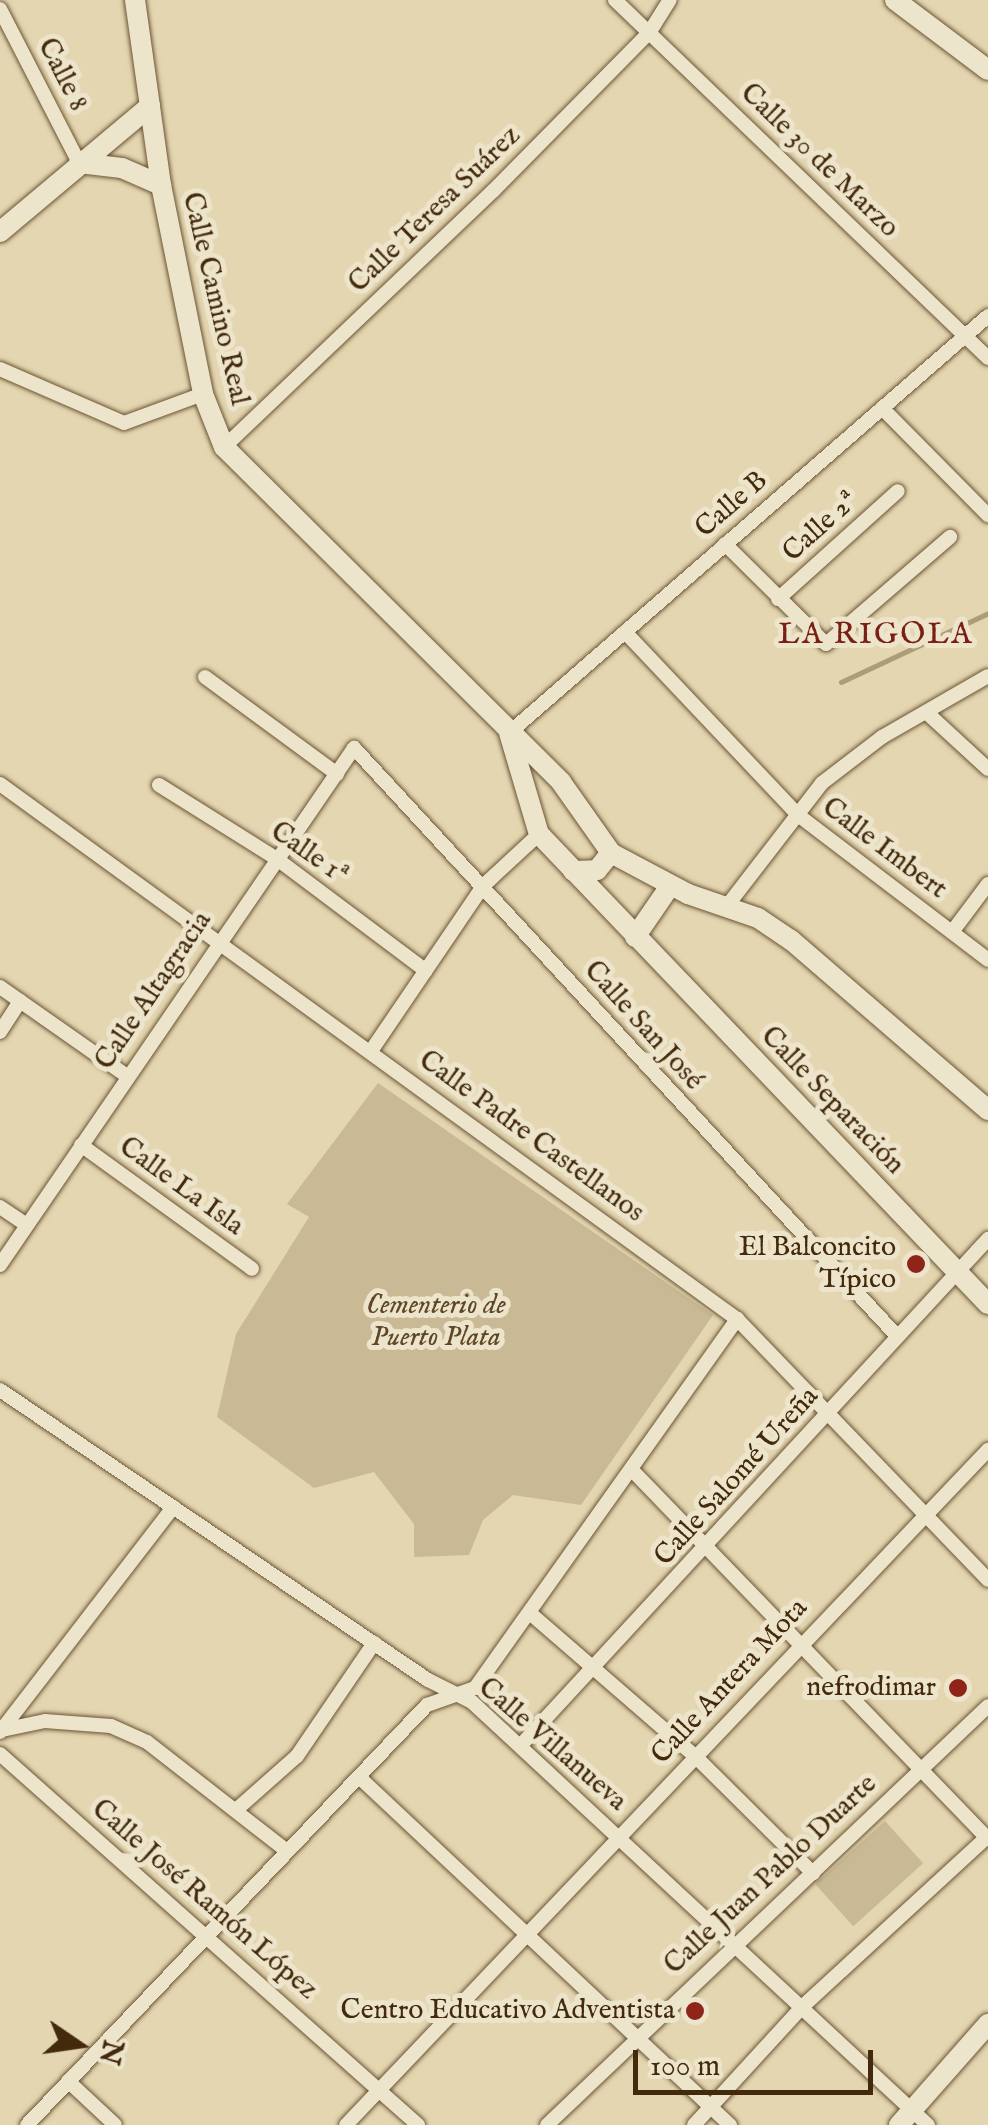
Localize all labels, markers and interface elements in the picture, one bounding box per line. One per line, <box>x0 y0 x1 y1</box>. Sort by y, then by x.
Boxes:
street label: Calle 8 <box>29 33 95 117</box>
street label: Calle 30 de Marzo <box>733 77 905 245</box>
street label: Calle Teresa Suárez <box>342 120 528 300</box>
street label: Calle Camino Real <box>174 189 256 409</box>
street label: Calle B <box>689 465 775 545</box>
street label: Calle 2ª <box>776 484 866 570</box>
district label: LA RIGOLA <box>778 617 974 653</box>
street label: Calle Imbert <box>815 791 953 907</box>
street label: Calle 1ª <box>264 815 354 893</box>
street label: Calle Altagracia <box>89 905 219 1077</box>
street label: Calle San José <box>576 954 710 1098</box>
street label: Calle Separación <box>753 1020 911 1182</box>
street label: Calle Padre Castellanos <box>412 1044 650 1230</box>
street label: Calle La Isla <box>112 1130 250 1244</box>
place label: El Balconcito Típico <box>739 1231 896 1297</box>
marker: El Balconcito Típico <box>905 1253 927 1275</box>
park label: Cementerio de Puerto Plata <box>366 1289 506 1355</box>
street label: Calle Salomé Ureña <box>648 1381 826 1573</box>
street label: Calle Antera Mota <box>645 1592 815 1772</box>
street label: Calle Villanueva <box>471 1671 633 1819</box>
place label: nefrodimar <box>806 1671 936 1705</box>
marker: nefrodimar <box>945 1675 971 1701</box>
street label: Calle Juan Pablo Duarte <box>658 1768 884 1982</box>
street label: Calle José Ramón López <box>84 1793 324 2007</box>
place label: Centro Educativo Adventista <box>341 1994 675 2028</box>
north arrow <box>30 1995 130 2095</box>
marker: Centro Educativo Adventista <box>684 2000 706 2022</box>
scale bar <box>638 2030 878 2092</box>
text: N <box>90 2036 129 2068</box>
text: 100 m <box>650 2048 720 2086</box>

